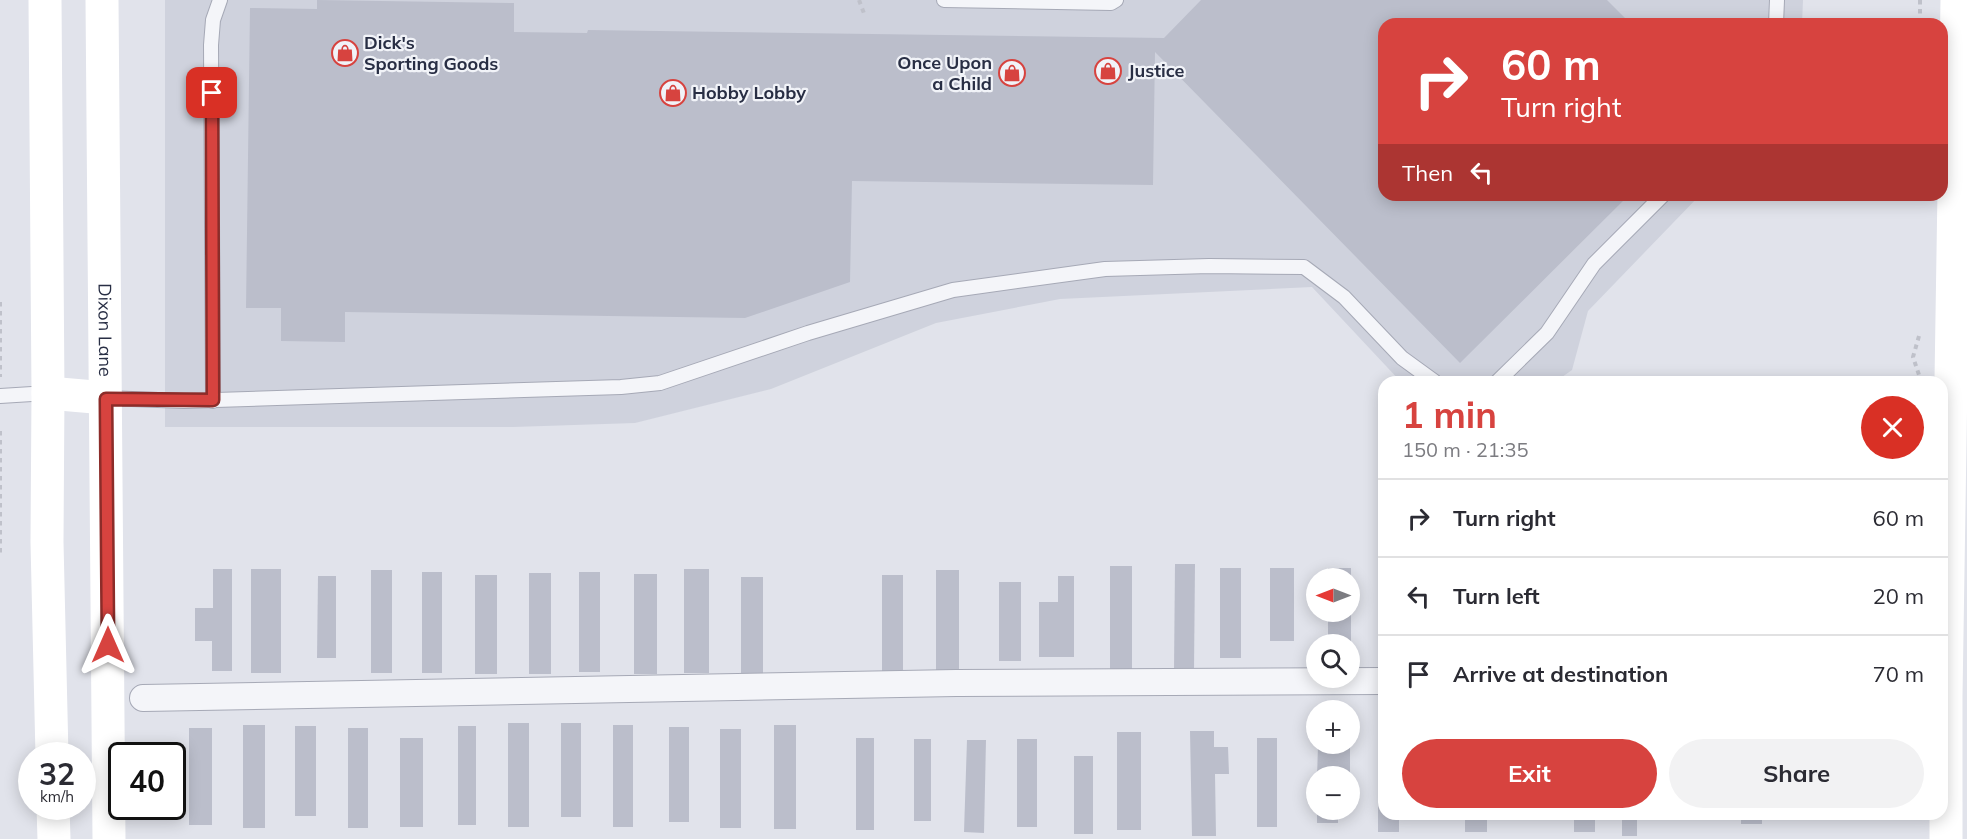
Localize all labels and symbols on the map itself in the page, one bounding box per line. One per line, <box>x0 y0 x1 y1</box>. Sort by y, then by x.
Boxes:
place label: Dick's Sporting Goods <box>364 31 498 75</box>
shop icon: Dick's Sporting Goods <box>330 38 360 68</box>
place label: Once Upon a Child <box>897 51 992 95</box>
shop icon: Justice <box>1093 56 1123 86</box>
shop icon: Once Upon a Child <box>997 58 1027 88</box>
place label: Justice <box>1128 59 1185 82</box>
pin <box>186 67 237 118</box>
shop icon: Hobby Lobby <box>658 78 688 108</box>
place label: Hobby Lobby <box>692 81 806 104</box>
street label: Dixon Lane <box>93 283 117 377</box>
north arrow <box>1306 568 1360 622</box>
position arrow <box>76 613 140 677</box>
speed limit sign: 40 <box>108 742 186 820</box>

